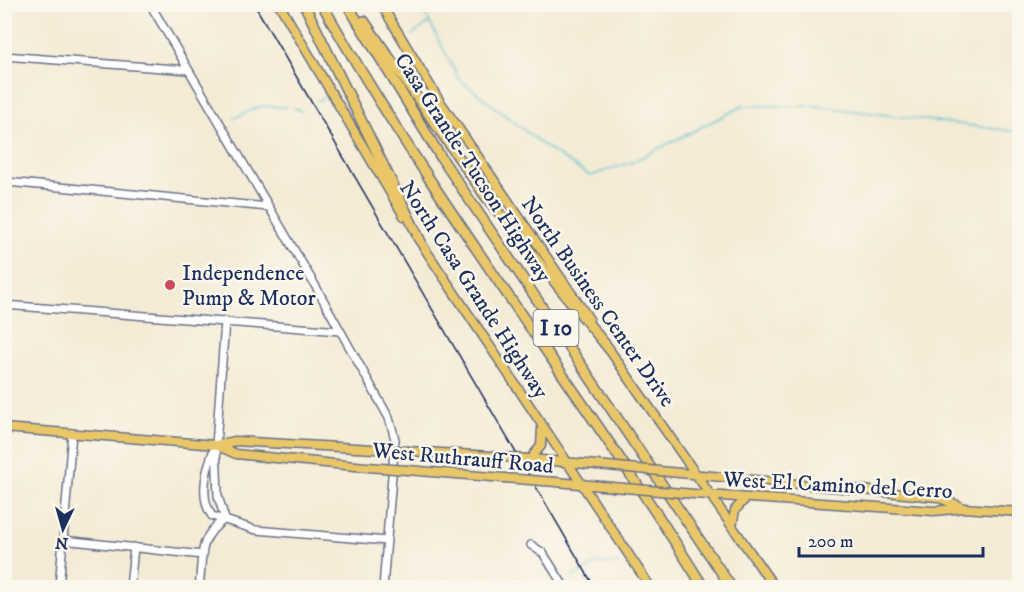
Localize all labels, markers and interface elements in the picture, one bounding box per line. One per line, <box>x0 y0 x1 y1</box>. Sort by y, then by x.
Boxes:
street label: Casa Grande-Tucson Highway <box>388 48 557 288</box>
street label: North Casa Grande Highway <box>393 176 555 404</box>
street label: North Business Center Drive <box>515 192 681 412</box>
place label: Independence Pump & Motor <box>182 260 316 312</box>
marker: Independence Pump & Motor <box>163 278 177 292</box>
road number: I 10 <box>534 310 578 346</box>
street label: West Ruthrauff Road <box>370 437 555 480</box>
street label: West El Camino del Cerro <box>722 466 953 505</box>
north arrow <box>33 499 93 559</box>
scale bar <box>799 520 984 558</box>
text: 200 m <box>808 531 854 553</box>
text: N <box>54 532 69 553</box>

